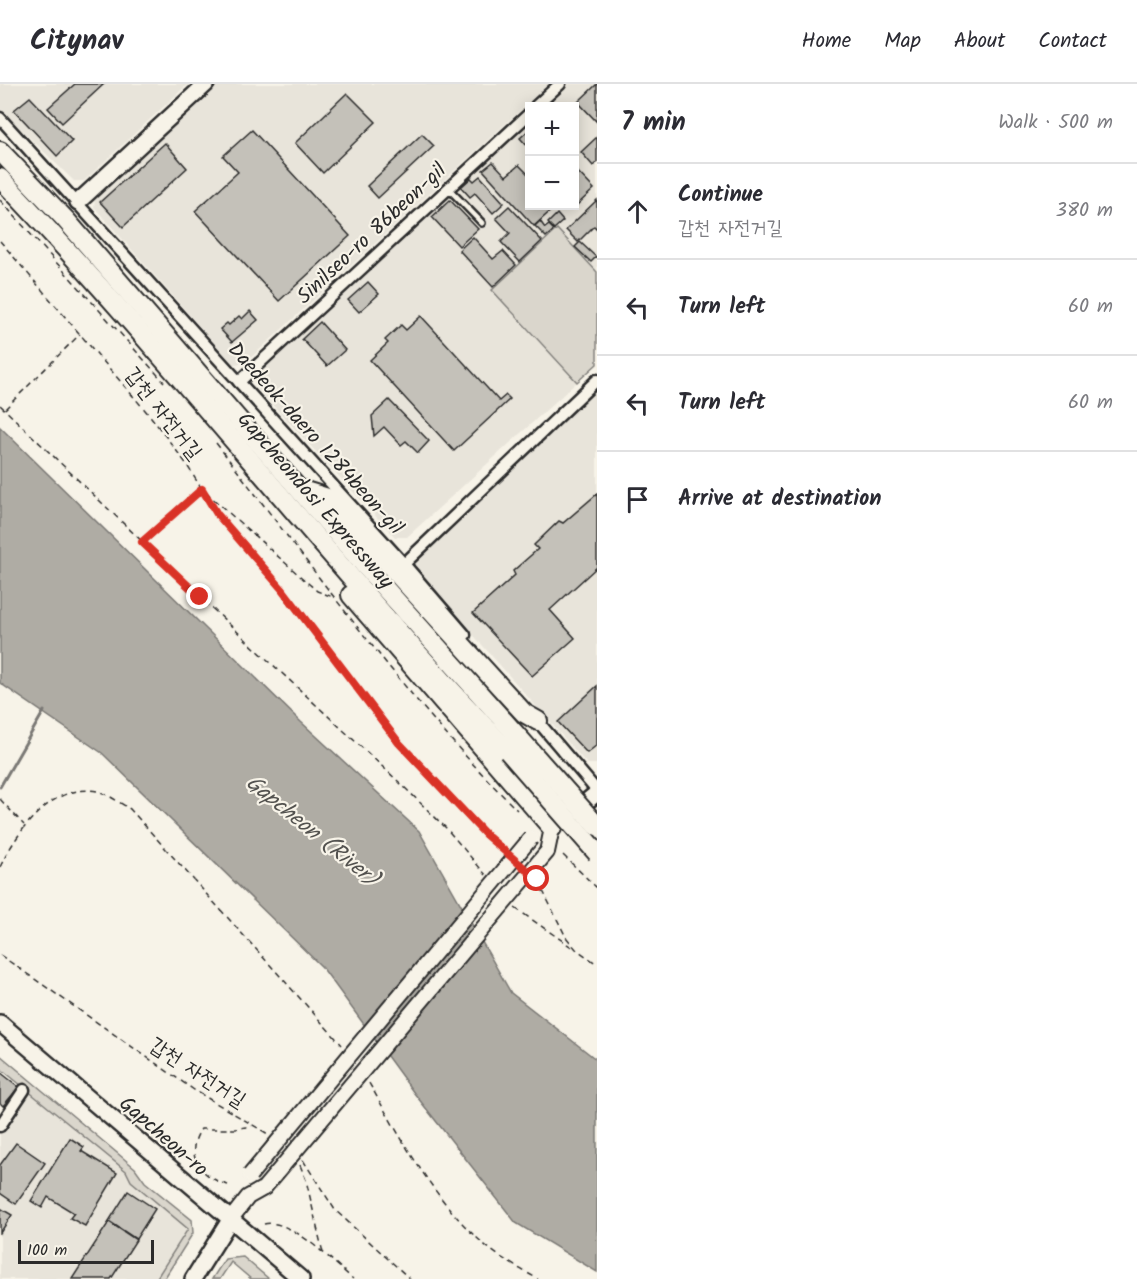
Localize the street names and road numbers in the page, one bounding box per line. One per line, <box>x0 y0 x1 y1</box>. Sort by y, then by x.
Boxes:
street label: Sinilseo-ro 86beon-gil <box>289 155 455 313</box>
street label: Daedeok-daero 1284beon-gil <box>219 335 411 543</box>
street label: 갑천 자전거길 <box>116 360 210 467</box>
street label: Gapcheondosi Expressway <box>229 405 401 597</box>
street label: 갑천 자전거길 <box>142 1030 252 1117</box>
street label: Gapcheon-ro <box>111 1089 215 1186</box>

